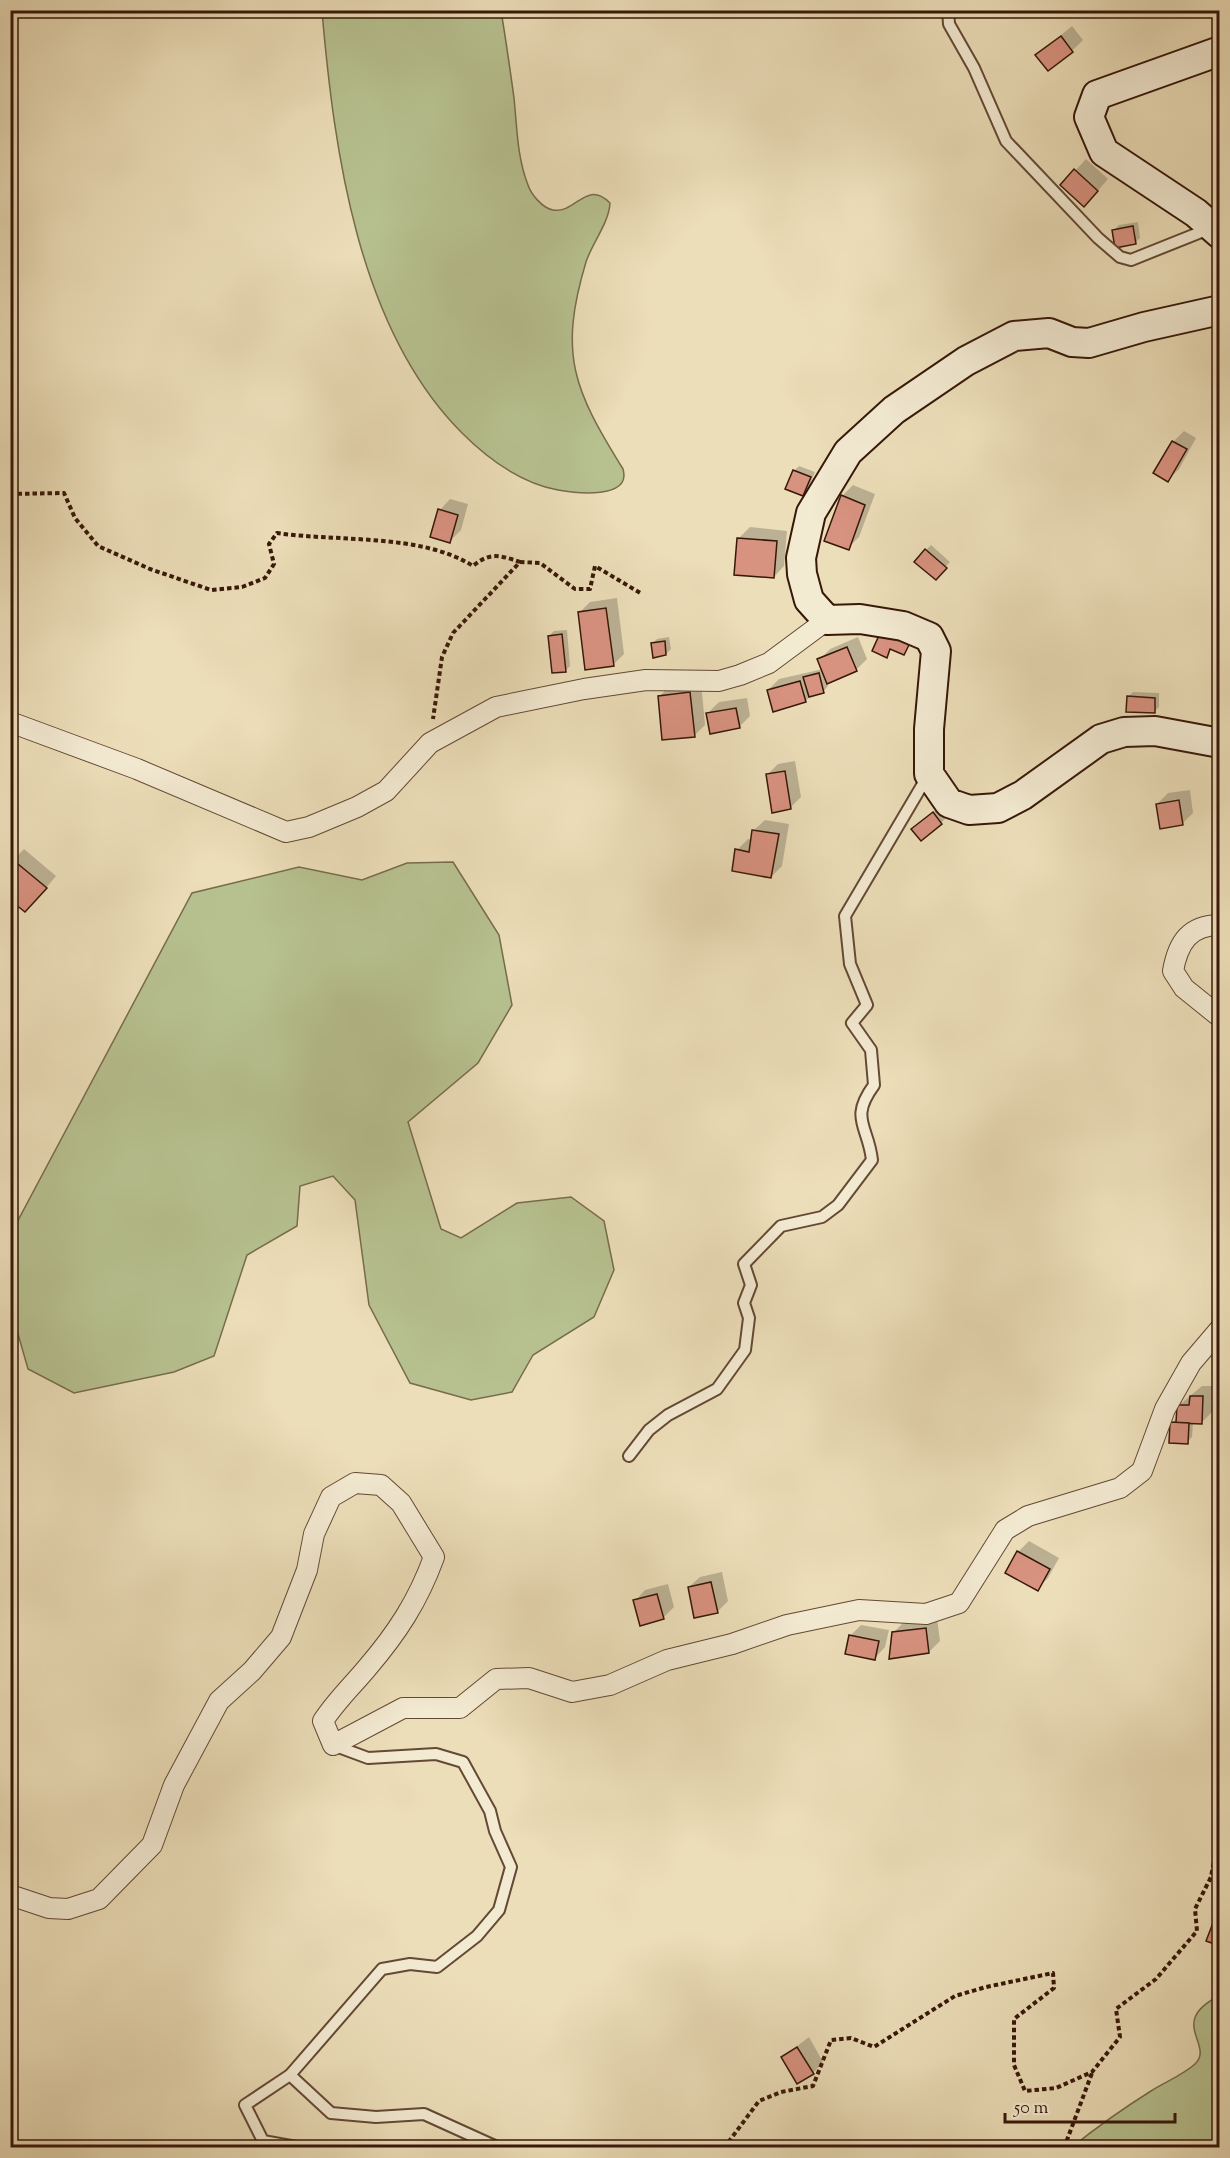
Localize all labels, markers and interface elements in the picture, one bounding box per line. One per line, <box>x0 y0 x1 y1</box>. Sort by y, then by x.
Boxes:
scale bar <box>1005 2086 1174 2124</box>
text: 50 m <box>1013 2096 1049 2122</box>

